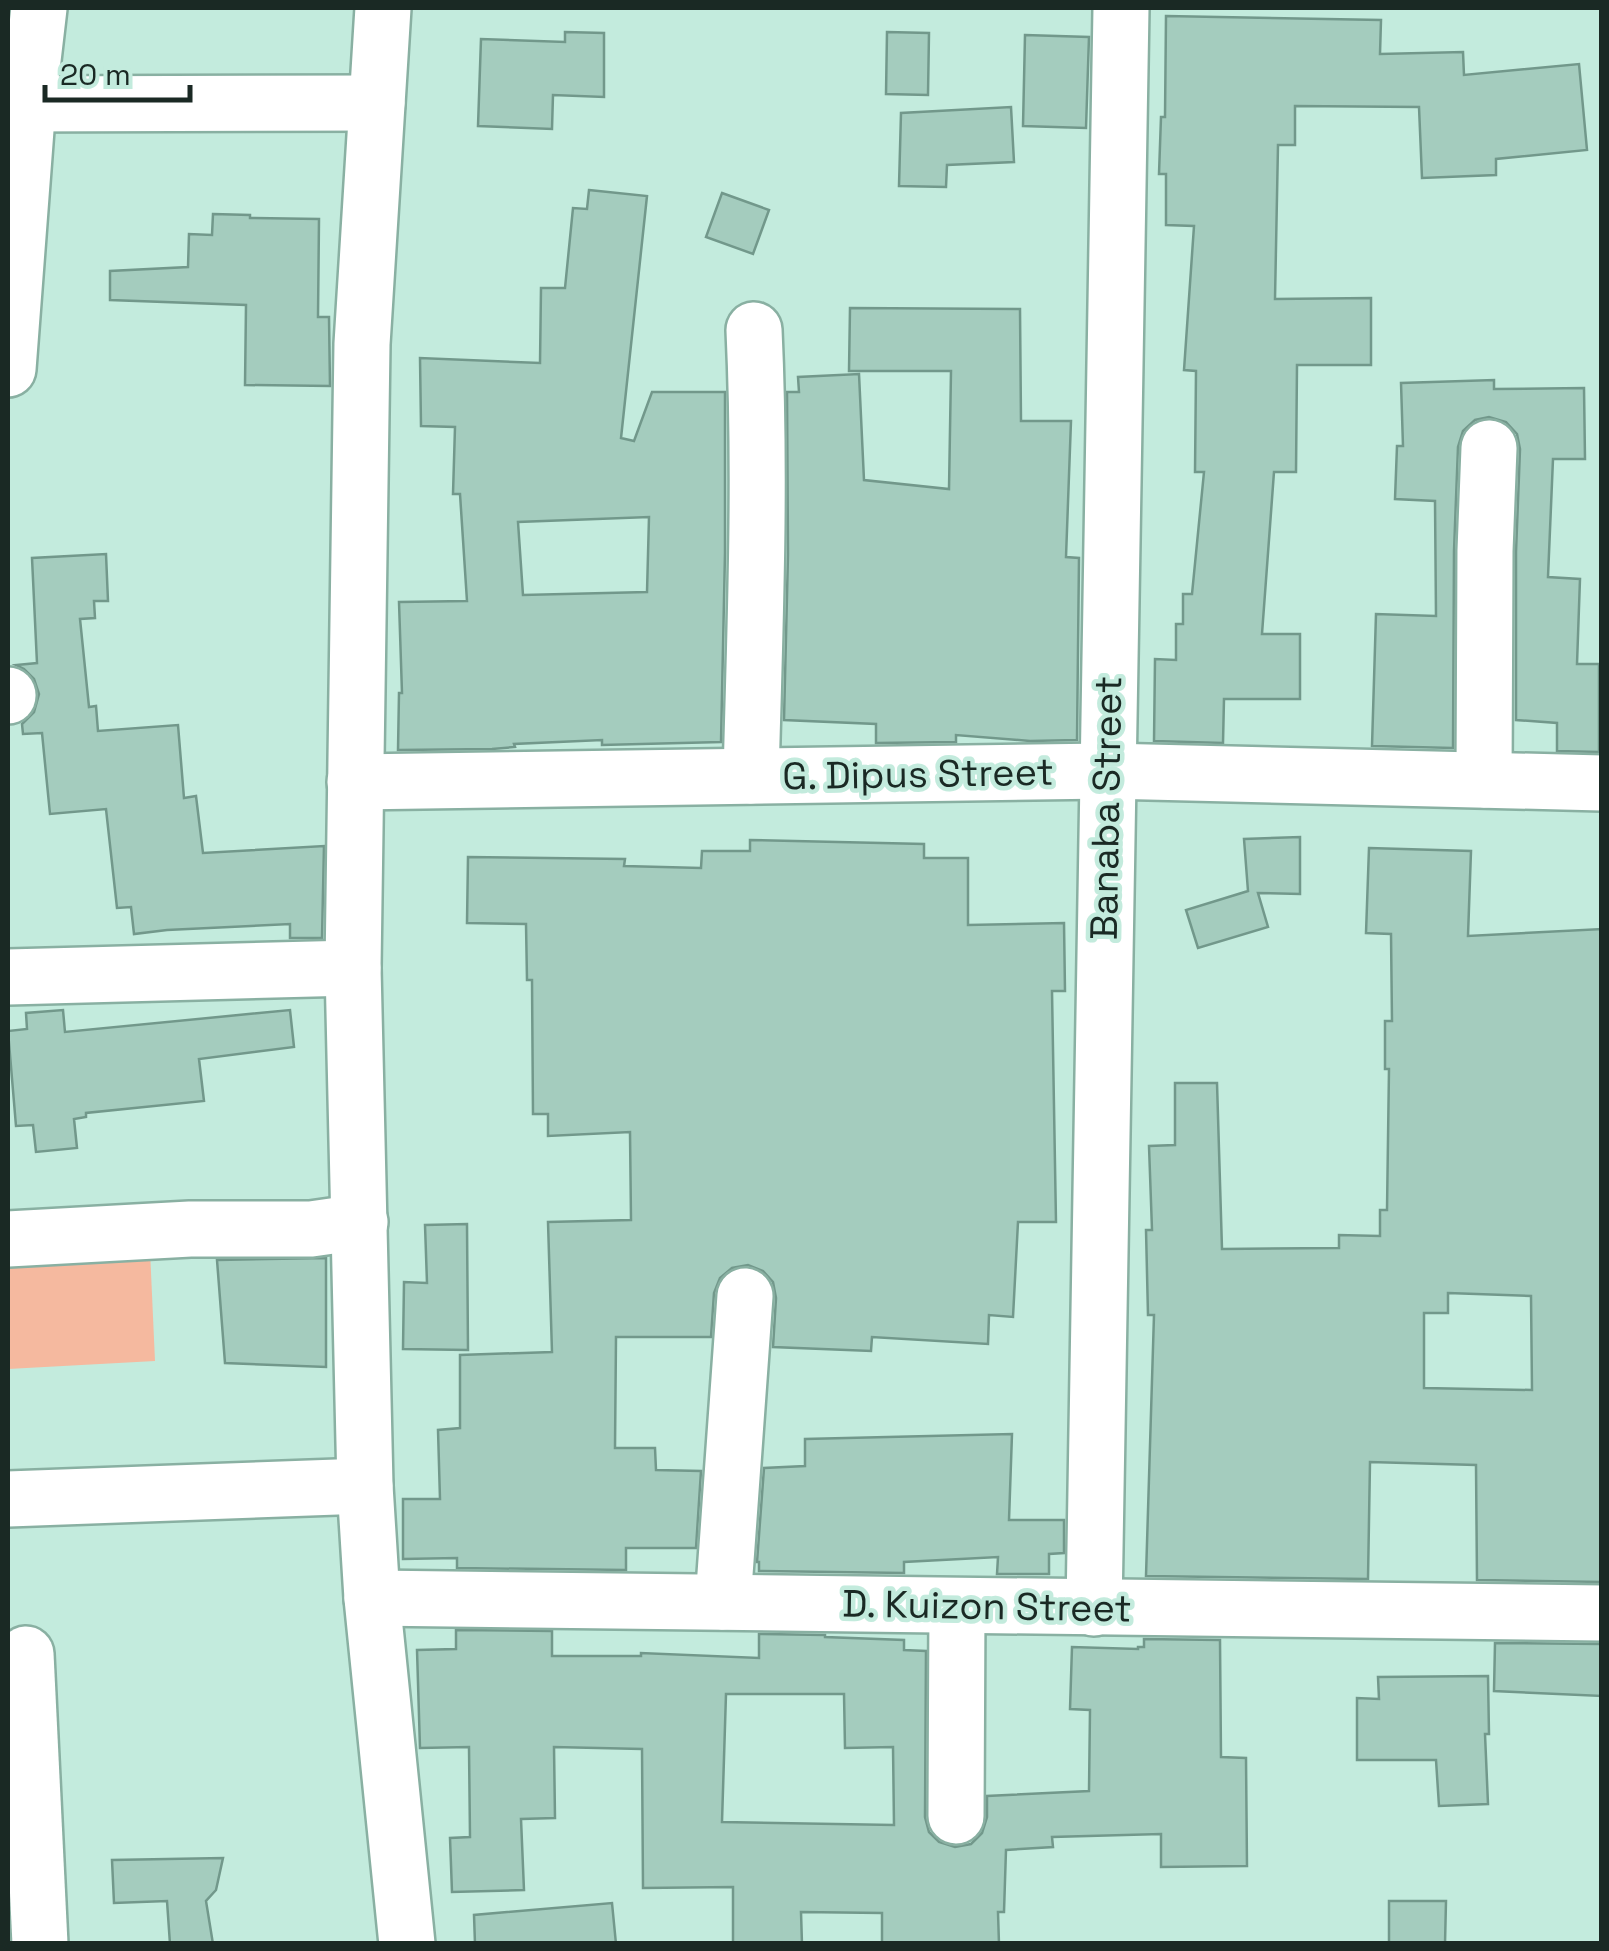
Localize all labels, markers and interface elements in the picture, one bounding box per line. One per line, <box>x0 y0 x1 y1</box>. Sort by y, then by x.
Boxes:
scale bar <box>45 40 190 102</box>
text: 20 m <box>60 55 131 94</box>
street label: Banaba Street <box>1080 675 1132 941</box>
street label: G. Dipus Street <box>782 748 1054 800</box>
street label: D. Kuizon Street <box>842 1579 1132 1633</box>

